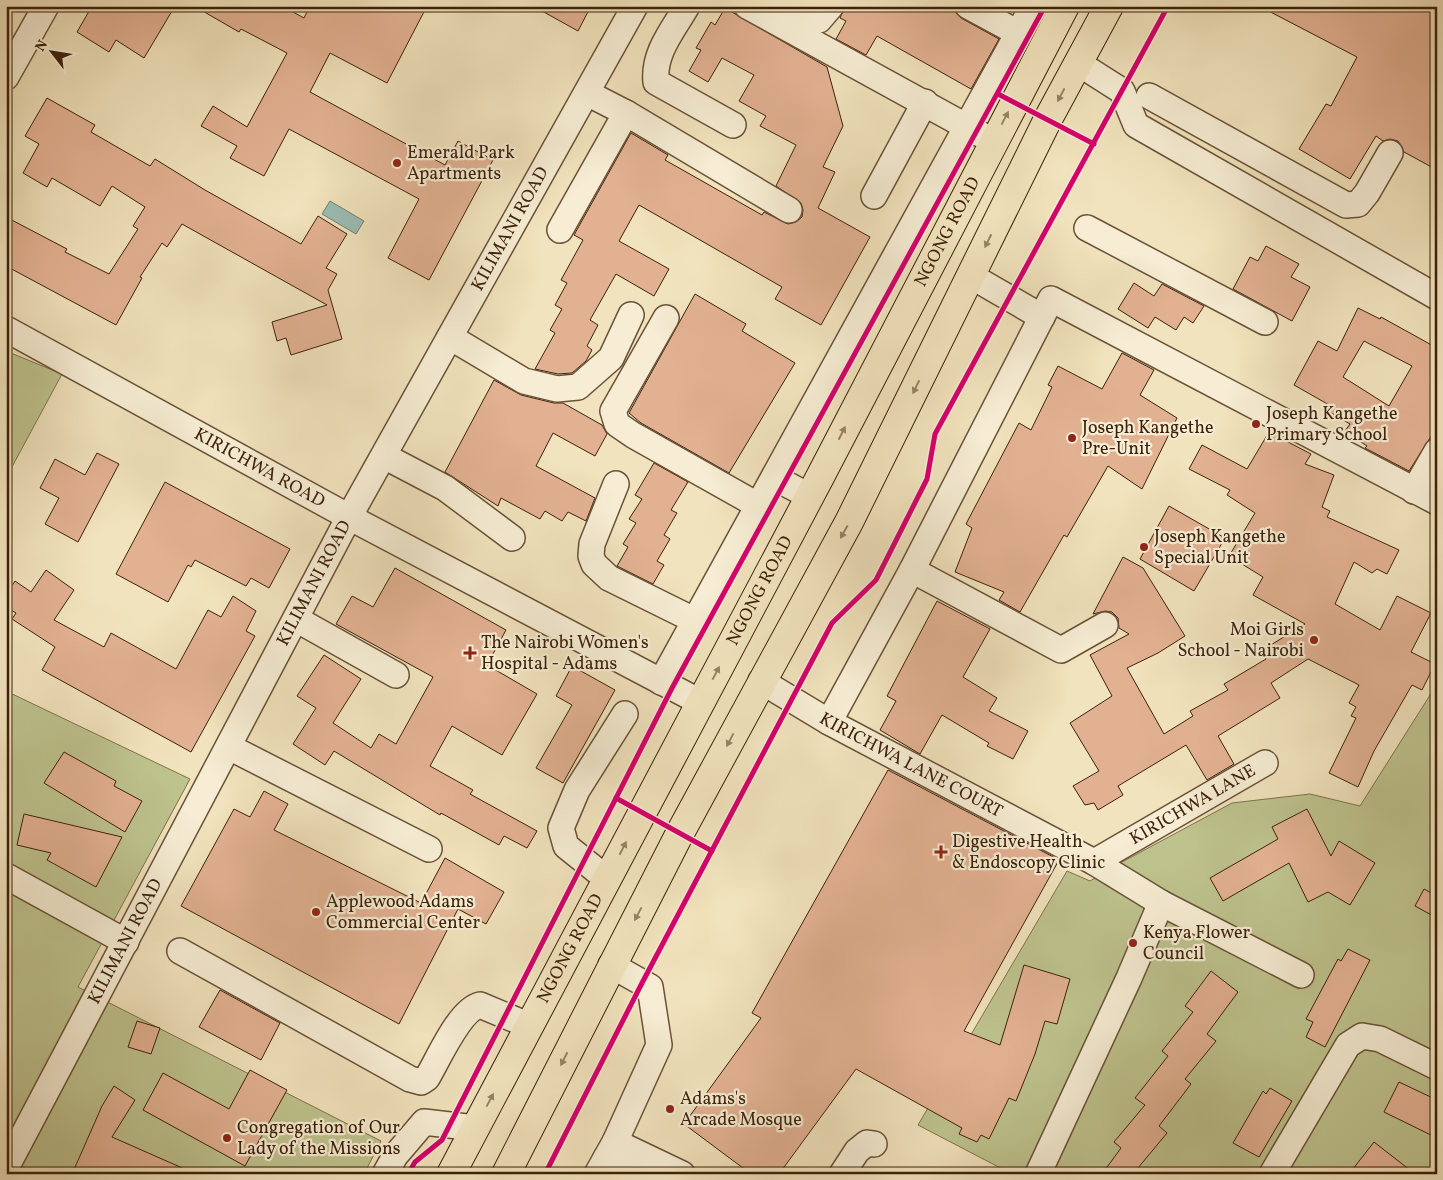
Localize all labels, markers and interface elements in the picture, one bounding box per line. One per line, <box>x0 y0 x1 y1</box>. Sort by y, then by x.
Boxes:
north arrow <box>28 28 78 78</box>
text: N <box>31 37 53 55</box>
one-way arrow <box>1056 89 1065 102</box>
one-way arrow <box>1001 111 1009 125</box>
place label: Emerald Park Apartments <box>407 141 515 187</box>
marker: Emerald Park Apartments <box>391 157 403 169</box>
street label: KILIMANI ROAD <box>465 162 555 296</box>
street label: NGONG ROAD <box>909 172 986 291</box>
one-way arrow <box>984 234 992 248</box>
one-way arrow <box>912 379 921 394</box>
place label: Joseph Kangethe Primary School <box>1266 402 1397 448</box>
place label: Joseph Kangethe Pre-Unit <box>1082 416 1213 462</box>
marker: Joseph Kangethe Primary School <box>1250 418 1262 430</box>
street label: KIRICHWA ROAD <box>189 422 330 514</box>
one-way arrow <box>838 426 846 440</box>
marker: Joseph Kangethe Pre-Unit <box>1066 432 1078 444</box>
street label: KILIMANI ROAD <box>271 516 358 650</box>
one-way arrow <box>839 525 848 539</box>
place label: Joseph Kangethe Special Unit <box>1154 525 1285 571</box>
street label: NGONG ROAD <box>720 531 799 650</box>
marker: Joseph Kangethe Special Unit <box>1138 541 1150 553</box>
place label: Moi Girls School - Nairobi <box>1177 618 1304 664</box>
place label: The Nairobi Women's Hospital - Adams <box>481 631 649 677</box>
marker: Moi Girls School - Nairobi <box>1308 634 1320 646</box>
marker: The Nairobi Women's Hospital - Adams <box>463 646 477 660</box>
one-way arrow <box>711 666 720 680</box>
street label: KIRICHWA LANE COURT <box>814 706 1007 824</box>
one-way arrow <box>726 732 734 747</box>
street label: KIRICHWA LANE <box>1125 758 1261 851</box>
place label: Digestive Health & Endoscopy Clinic <box>952 830 1105 876</box>
one-way arrow <box>619 841 627 855</box>
marker: Digestive Health & Endoscopy Clinic <box>934 845 948 859</box>
street label: KILIMANI ROAD <box>82 874 169 1009</box>
street label: NGONG ROAD <box>531 889 610 1008</box>
place label: Applewood Adams Commercial Center <box>326 890 480 936</box>
marker: Applewood Adams Commercial Center <box>310 906 322 918</box>
one-way arrow <box>634 907 642 921</box>
place label: Kenya Flower Council <box>1143 921 1251 967</box>
marker: Kenya Flower Council <box>1127 937 1139 949</box>
one-way arrow <box>560 1052 568 1066</box>
place label: Adams's Arcade Mosque <box>680 1087 802 1133</box>
one-way arrow <box>486 1093 495 1107</box>
marker: Adams's Arcade Mosque <box>664 1103 676 1115</box>
place label: Congregation of Our Lady of the Missions <box>237 1116 400 1162</box>
marker: Congregation of Our Lady of the Missions <box>221 1132 233 1144</box>

